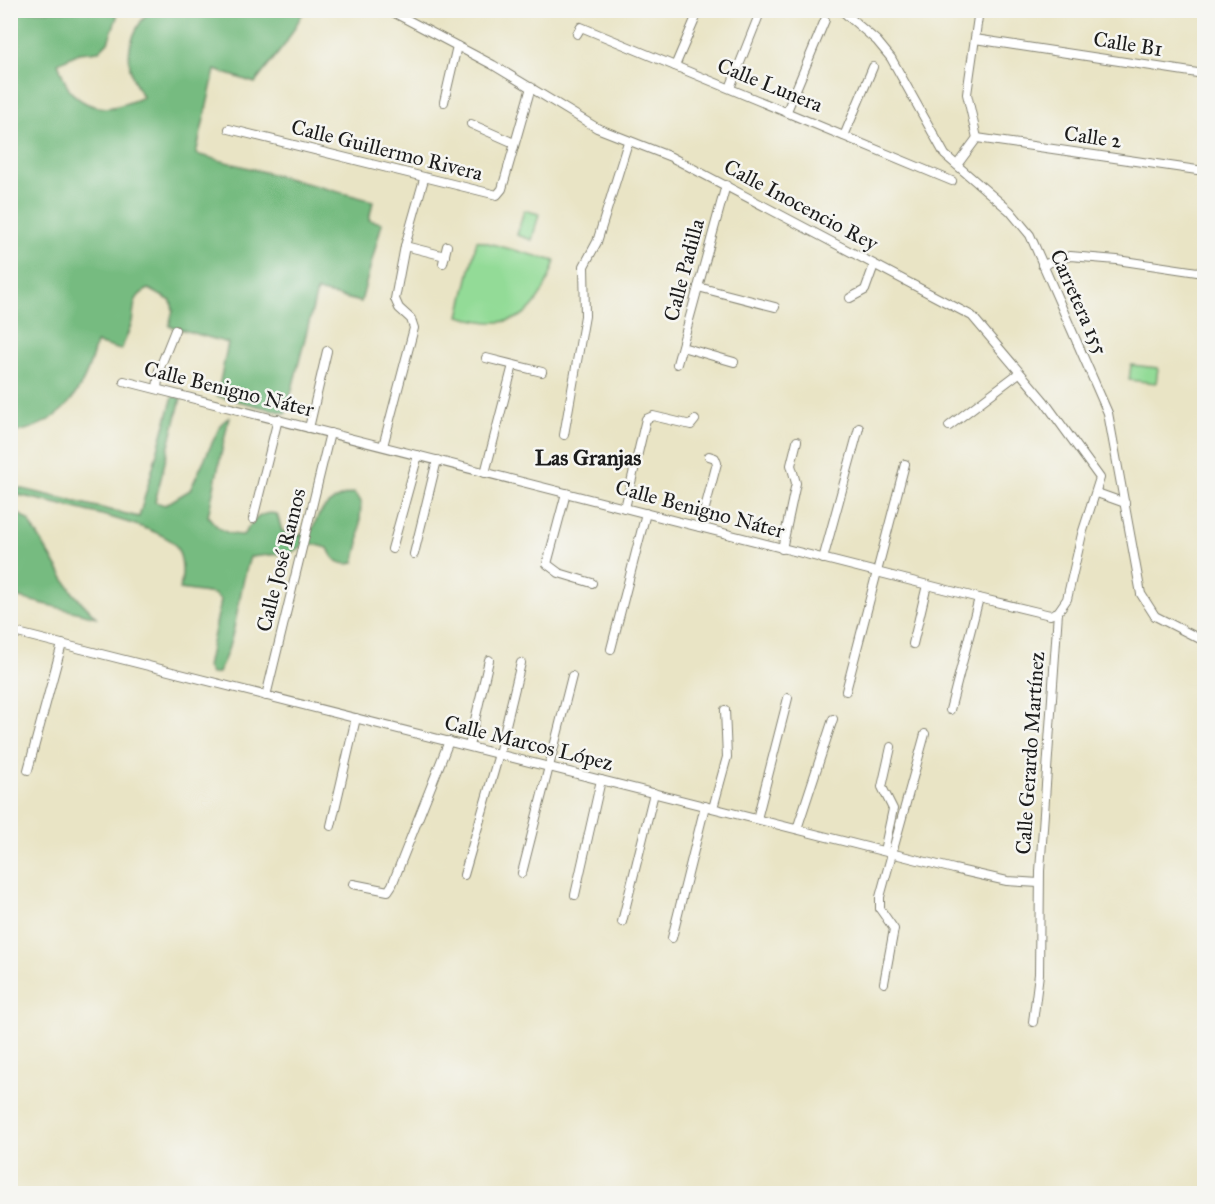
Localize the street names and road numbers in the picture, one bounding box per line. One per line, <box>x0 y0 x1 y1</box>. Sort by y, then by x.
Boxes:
street label: Calle B1 <box>1091 26 1165 62</box>
street label: Calle Lunera <box>714 52 827 118</box>
street label: Calle Guillermo Rivera <box>289 114 486 186</box>
street label: Calle 2 <box>1062 120 1124 154</box>
street label: Calle Inocencio Rey <box>720 153 883 257</box>
street label: Calle Padilla <box>658 216 710 324</box>
street label: Carretera 155 <box>1044 245 1114 359</box>
street label: Calle Benigno Náter <box>141 355 317 423</box>
street label: Calle Benigno Náter <box>613 474 788 544</box>
street label: Calle José Ramos <box>251 485 311 635</box>
street label: Calle Gerardo Martínez <box>1010 650 1050 855</box>
street label: Calle Marcos López <box>442 709 616 777</box>

